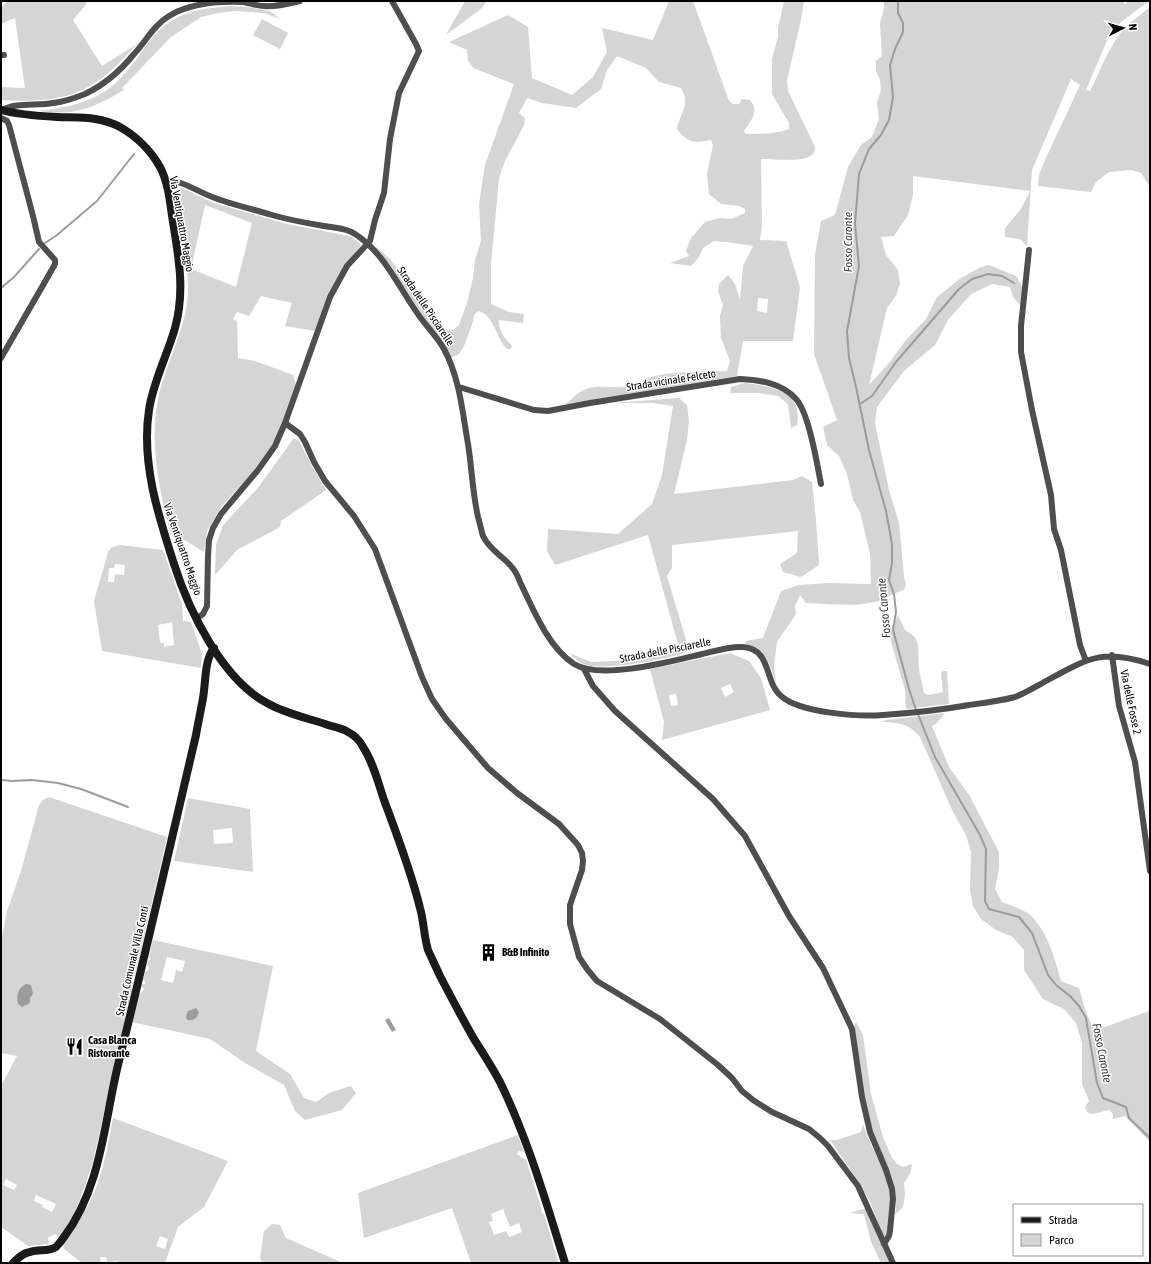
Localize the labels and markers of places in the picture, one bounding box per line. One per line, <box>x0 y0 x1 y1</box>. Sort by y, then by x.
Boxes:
building icon: B&B Infinito <box>479 942 499 962</box>
place label: B&B Infinito <box>502 946 549 958</box>
place label: Casa Blanca Ristorante <box>88 1034 136 1059</box>
restaurant icon: Casa Blanca Ristorante <box>65 1036 85 1056</box>

